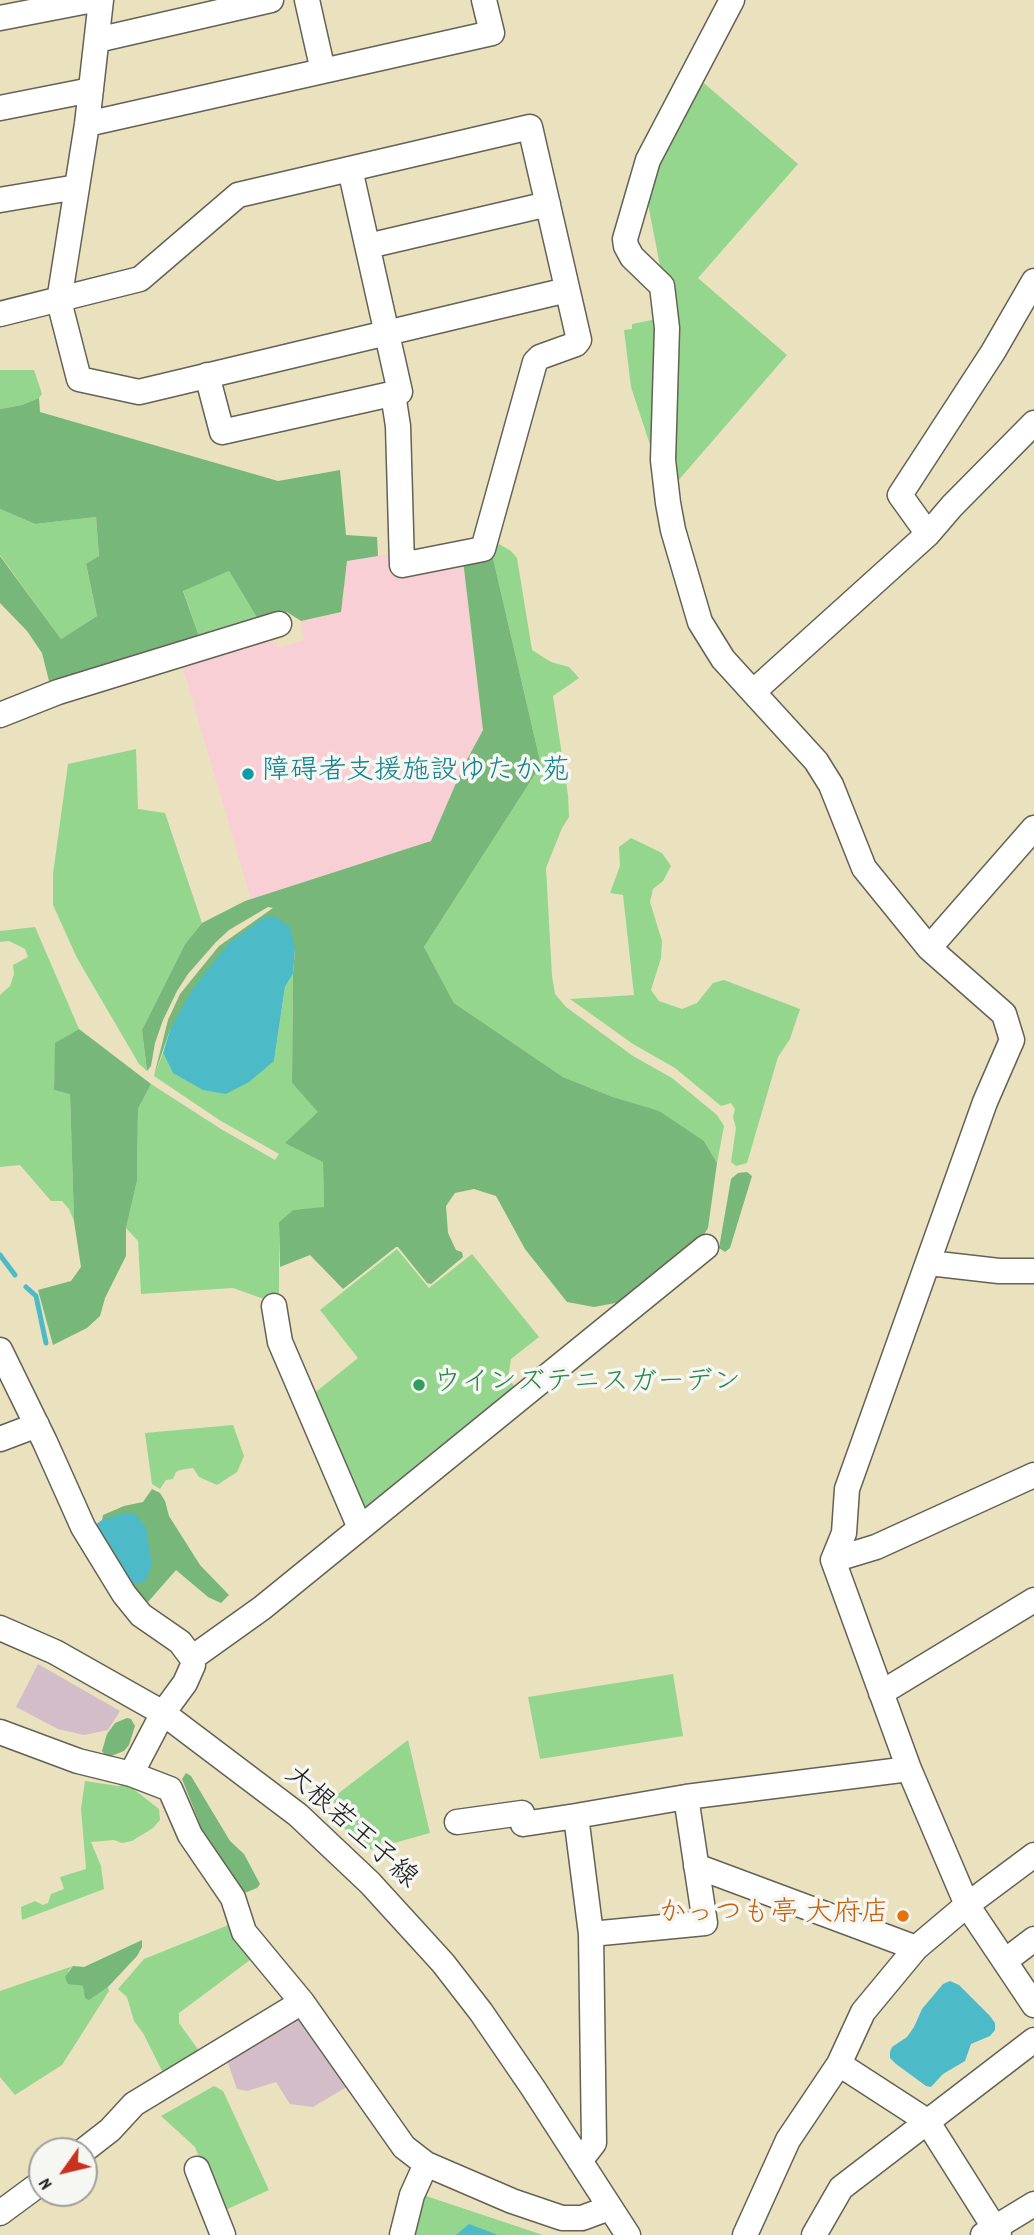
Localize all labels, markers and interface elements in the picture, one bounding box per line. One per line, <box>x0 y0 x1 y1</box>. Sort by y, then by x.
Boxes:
place label: 障碍者支援施設ゆたか苑 <box>262 757 570 791</box>
marker: 障碍者支援施設ゆたか苑 <box>240 766 256 782</box>
place label: ウインズテニスガーデン <box>433 1368 741 1402</box>
marker: ウインズテニスガーデン <box>411 1377 427 1393</box>
street label: 大根若王子線 <box>275 1760 423 1898</box>
place label: かっつも亭 大府店 <box>659 1899 889 1933</box>
marker: かっつも亭 大府店 <box>895 1908 911 1924</box>
north arrow <box>28 2137 98 2207</box>
text: N <box>33 2171 61 2194</box>

